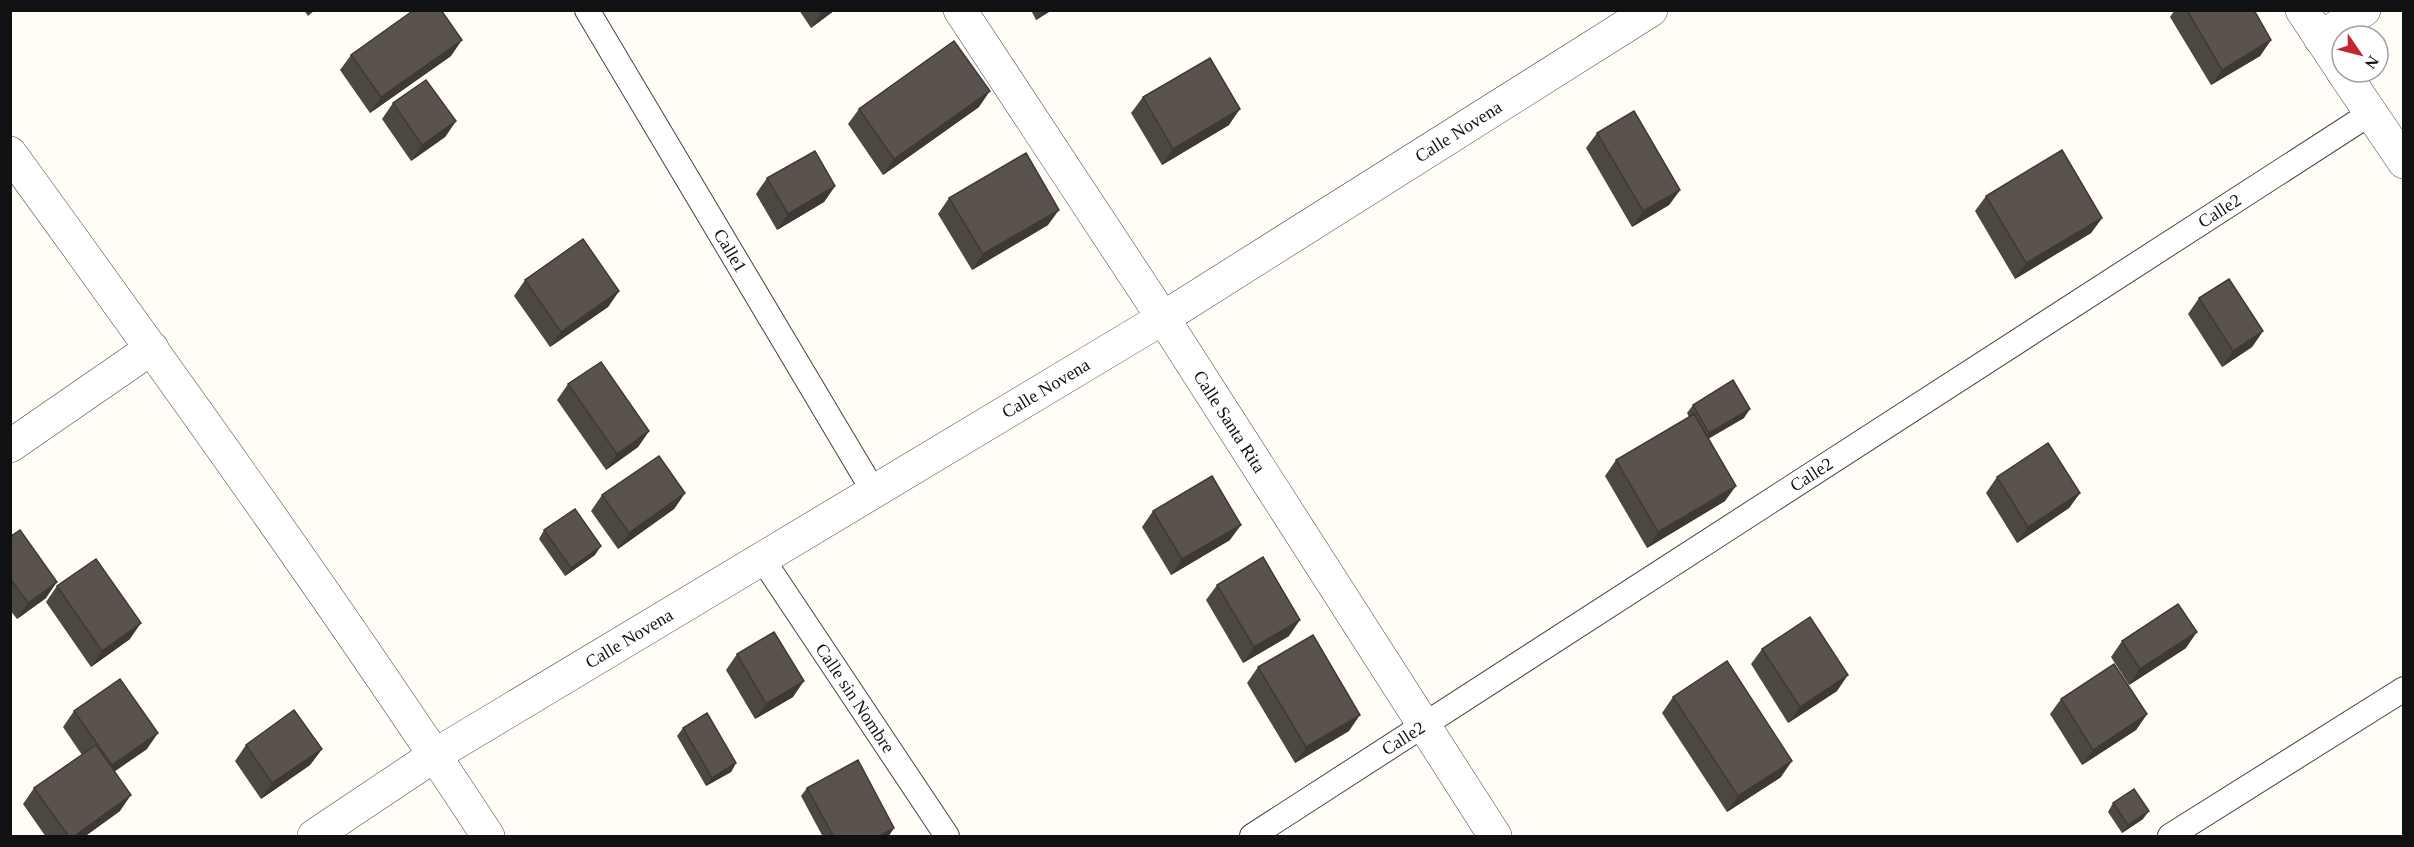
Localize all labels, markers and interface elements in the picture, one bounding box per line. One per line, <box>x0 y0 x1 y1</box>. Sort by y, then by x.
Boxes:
north arrow <box>2330 24 2390 84</box>
text: N <box>2361 53 2382 72</box>
street label: Calle Novena <box>1411 97 1505 166</box>
street label: Calle2 <box>2194 190 2245 232</box>
street label: Calle1 <box>710 225 751 276</box>
street label: Calle Novena <box>998 354 1093 422</box>
street label: Calle Santa Rita <box>1189 367 1269 476</box>
street label: Calle2 <box>1786 453 1837 496</box>
street label: Calle Novena <box>582 605 676 672</box>
street label: Calle sin Nombre <box>812 640 899 757</box>
street label: Calle2 <box>1378 717 1428 759</box>

